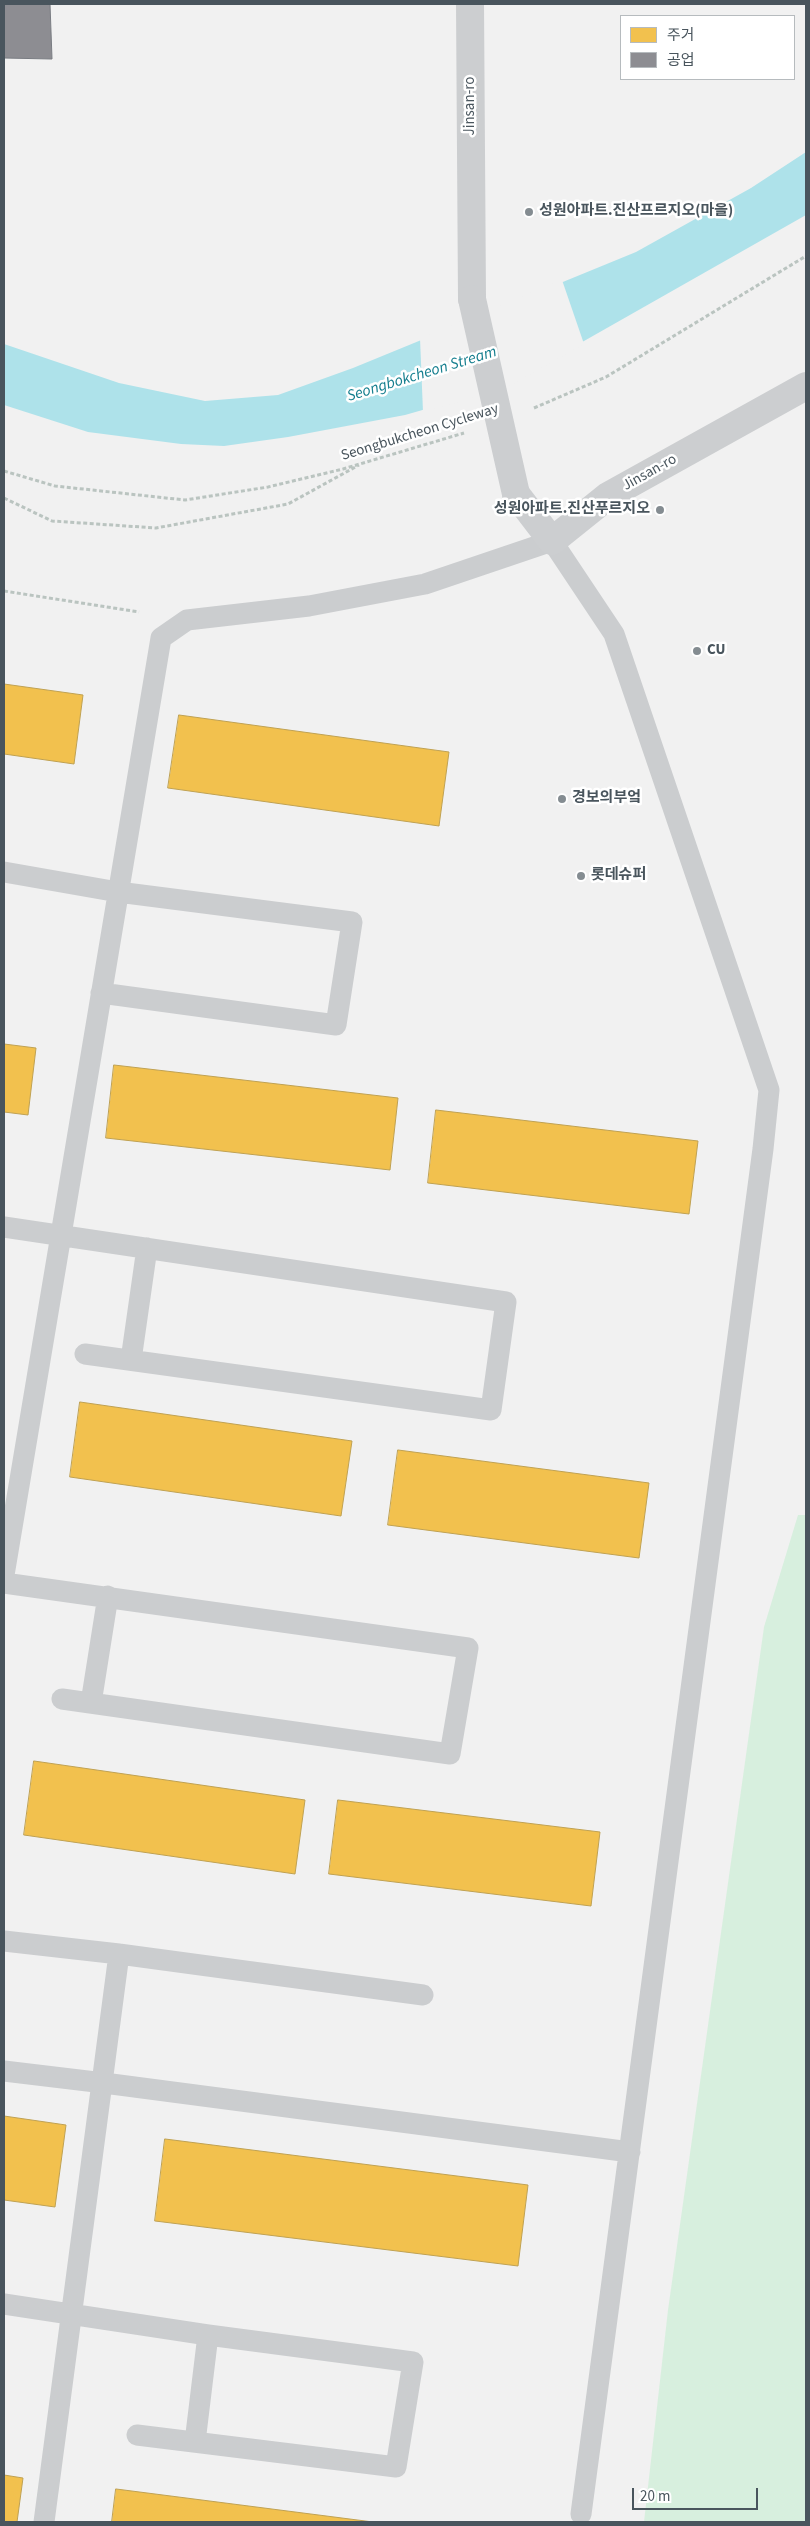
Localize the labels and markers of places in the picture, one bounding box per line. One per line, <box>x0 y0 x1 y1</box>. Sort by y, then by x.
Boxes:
place label: 성원아파트.진산프르지오(마을) <box>539 203 733 221</box>
marker: 성원아파트.진산프르지오(마을) <box>523 206 535 218</box>
place label: 성원아파트.진산푸르지오 <box>494 501 650 519</box>
marker: 성원아파트.진산푸르지오 <box>654 504 666 516</box>
place label: CU <box>707 642 725 660</box>
marker: CU <box>691 645 703 657</box>
place label: 경보의부엌 <box>572 790 641 808</box>
marker: 경보의부엌 <box>556 793 568 805</box>
place label: 롯데슈퍼 <box>591 867 646 885</box>
marker: 롯데슈퍼 <box>575 870 587 882</box>

